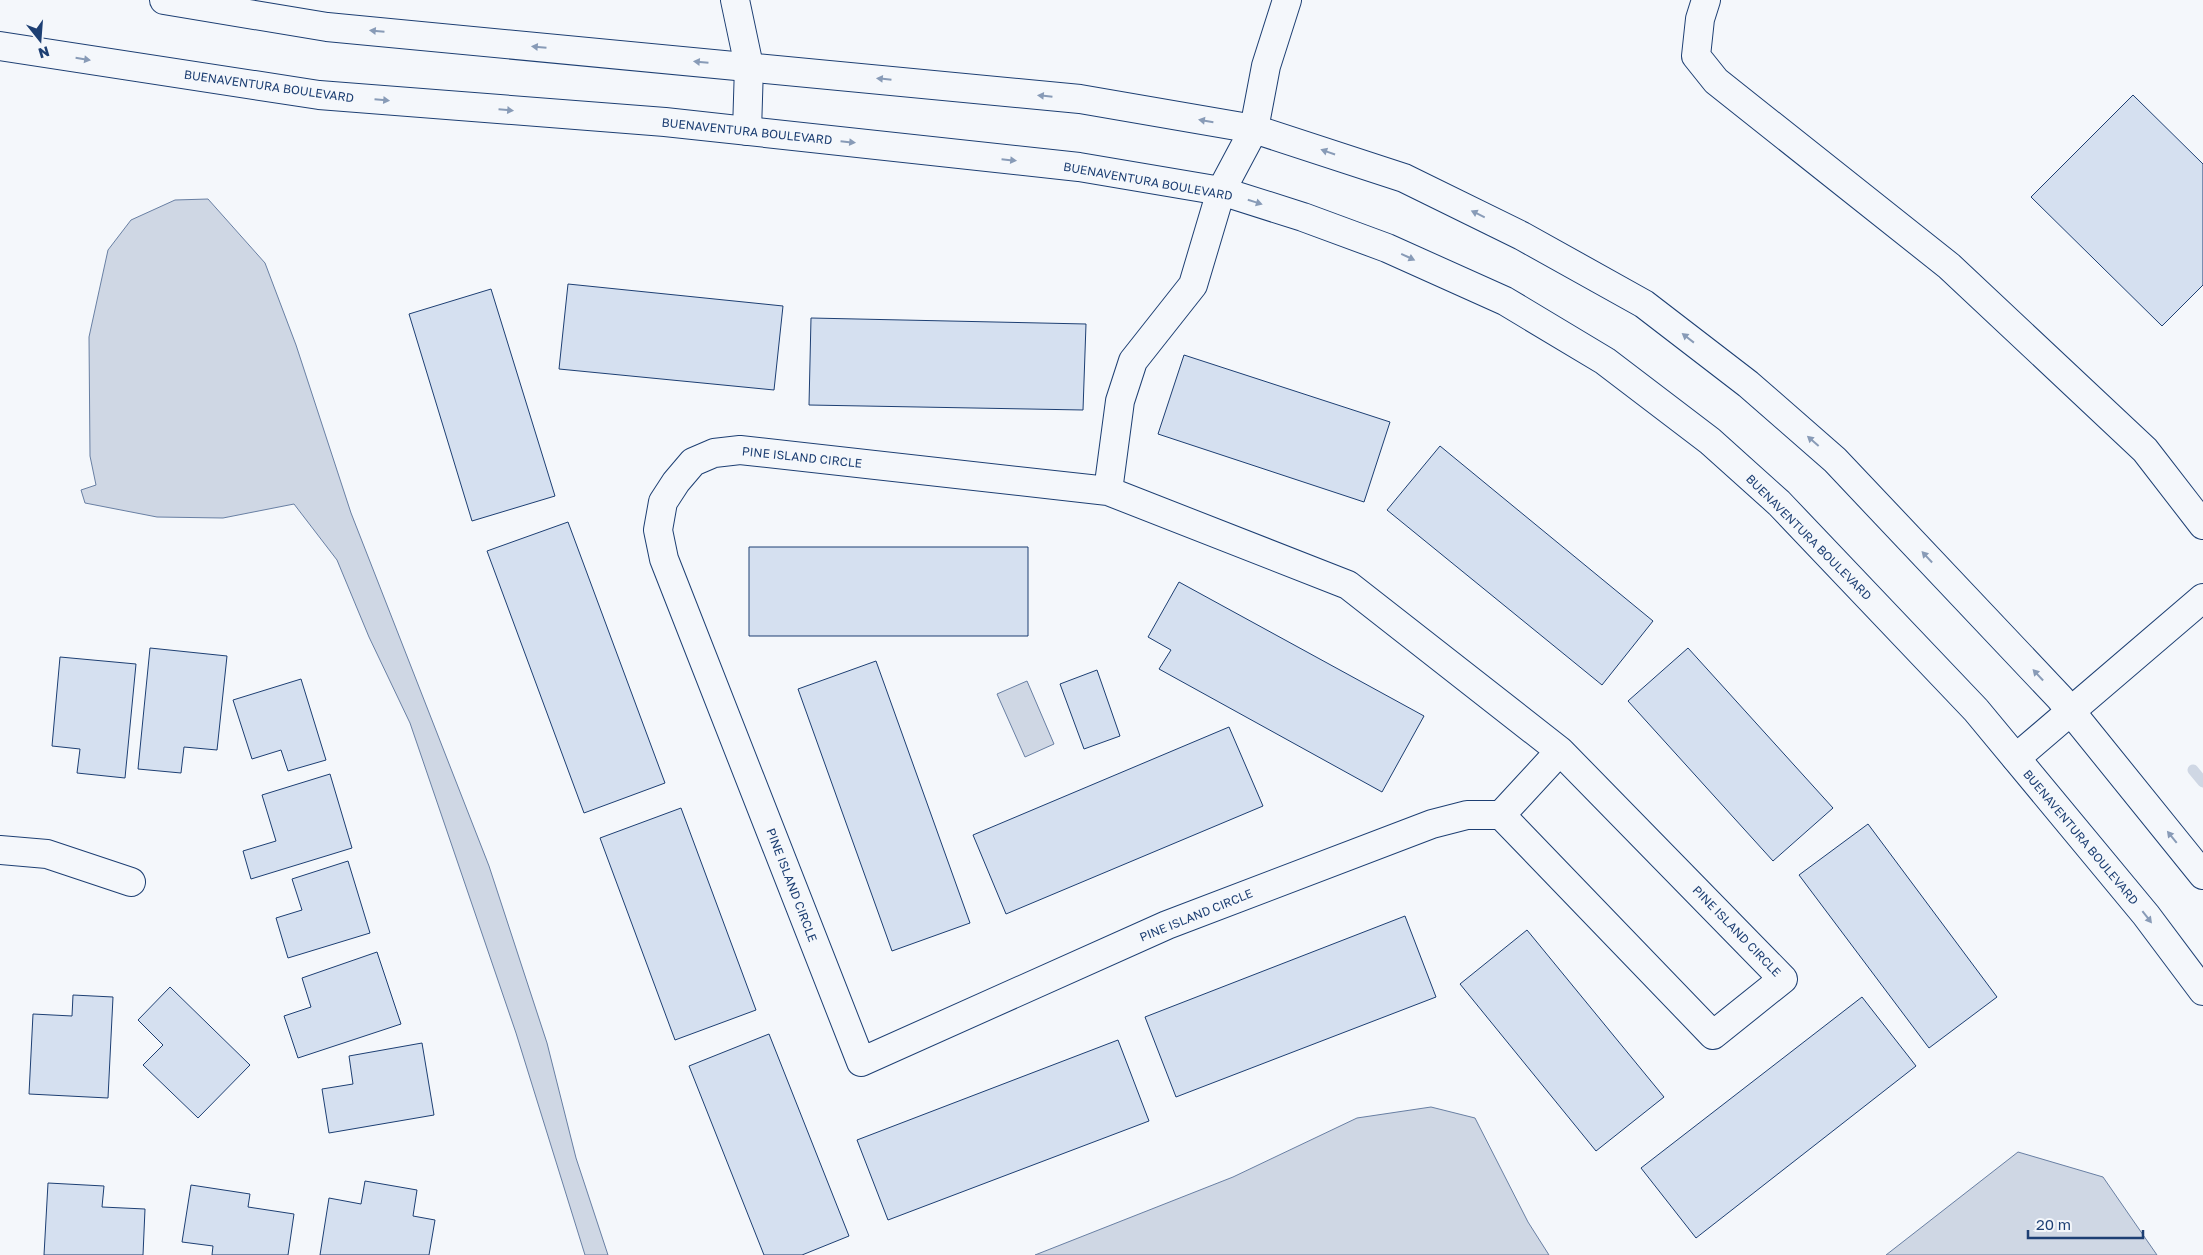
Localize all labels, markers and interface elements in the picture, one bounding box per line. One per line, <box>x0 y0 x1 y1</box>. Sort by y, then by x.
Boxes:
north arrow <box>15 15 65 65</box>
one-way arrow <box>369 27 385 35</box>
one-way arrow <box>531 42 547 50</box>
text: N <box>36 43 52 63</box>
one-way arrow <box>75 55 91 63</box>
one-way arrow <box>693 57 709 65</box>
street label: BUENAVENTURA BOULEVARD <box>183 67 355 105</box>
one-way arrow <box>875 75 891 83</box>
one-way arrow <box>1037 92 1053 100</box>
one-way arrow <box>375 96 391 104</box>
one-way arrow <box>498 106 514 114</box>
street label: BUENAVENTURA BOULEVARD <box>661 115 833 147</box>
one-way arrow <box>1197 116 1213 124</box>
one-way arrow <box>840 138 856 146</box>
one-way arrow <box>1321 148 1336 156</box>
one-way arrow <box>1001 156 1017 164</box>
street label: BUENAVENTURA BOULEVARD <box>1062 159 1234 203</box>
one-way arrow <box>1248 198 1263 206</box>
one-way arrow <box>1471 210 1485 218</box>
one-way arrow <box>1401 253 1415 261</box>
one-way arrow <box>1681 333 1695 343</box>
one-way arrow <box>1807 436 1820 447</box>
street label: PINE ISLAND CIRCLE <box>741 443 863 471</box>
street label: BUENAVENTURA BOULEVARD <box>1743 471 1875 603</box>
one-way arrow <box>1921 552 1933 564</box>
one-way arrow <box>2032 670 2044 682</box>
street label: BUENAVENTURA BOULEVARD <box>2020 766 2142 908</box>
street label: PINE ISLAND CIRCLE <box>763 826 821 944</box>
one-way arrow <box>2167 831 2178 844</box>
street label: PINE ISLAND CIRCLE <box>1690 882 1784 980</box>
street label: PINE ISLAND CIRCLE <box>1137 885 1255 945</box>
one-way arrow <box>2141 910 2152 923</box>
scale bar <box>2028 1208 2143 1240</box>
text: 20 m <box>2036 1215 2071 1233</box>

